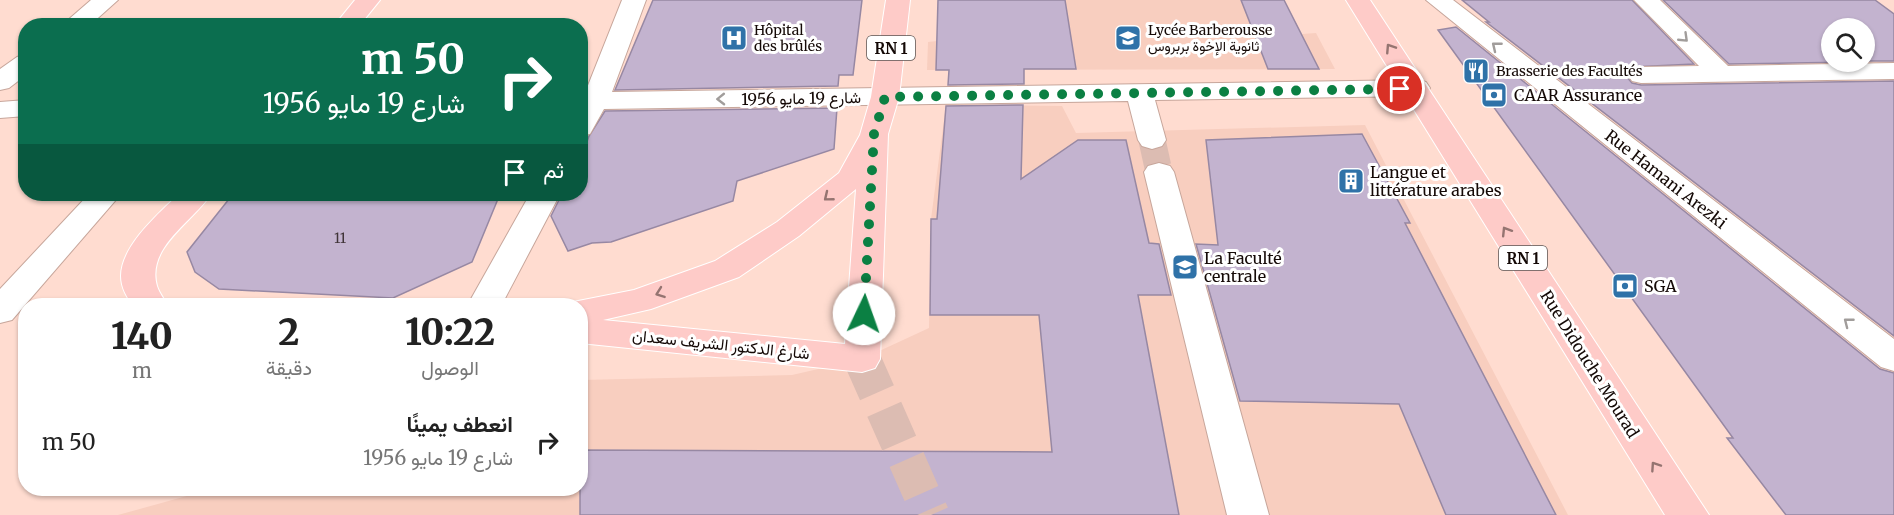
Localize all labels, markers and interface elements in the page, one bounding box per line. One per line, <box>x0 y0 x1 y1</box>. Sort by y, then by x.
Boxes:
map controls <box>1821 18 1875 72</box>
button: search <box>1821 18 1875 72</box>
place label: Hôpital des brûlés <box>754 21 822 55</box>
place label: Lycée Barberousse ثانوية الإخوة بربروس <box>1148 21 1272 56</box>
hospital icon: Hôpital des brûlés <box>719 23 749 53</box>
school or university icon: Lycée Barberousse ثانوية الإخوة بربروس <box>1113 23 1143 53</box>
one-way arrow <box>1677 30 1688 41</box>
text: 50 m <box>361 33 465 85</box>
road number: RN 1 <box>867 36 915 60</box>
icon: right <box>486 42 564 120</box>
one-way arrow <box>1492 42 1503 53</box>
one-way arrow <box>1386 44 1397 55</box>
restaurant icon: Brasserie des Facultés <box>1461 56 1491 86</box>
place label: Brasserie des Facultés <box>1496 62 1643 80</box>
pin <box>1374 63 1425 114</box>
icon: arrive <box>1383 72 1416 105</box>
bank icon: CAAR Assurance <box>1479 80 1509 110</box>
place label: CAAR Assurance <box>1514 85 1642 105</box>
text: شارع 19 مايو 1956 <box>263 86 465 120</box>
street label: شارع 19 مايو 1956 <box>741 87 861 111</box>
one-way arrow <box>717 93 726 105</box>
street label: Rue Hamani Arezki <box>1601 125 1731 233</box>
icon: arrive <box>498 156 531 189</box>
text: ثم <box>543 156 564 184</box>
place label: Langue et littérature arabes <box>1370 162 1502 200</box>
building icon: Langue et littérature arabes <box>1336 166 1366 196</box>
one-way arrow <box>823 189 834 200</box>
one-way arrow <box>1501 227 1513 237</box>
house number: 11 <box>334 229 346 247</box>
road number: RN 1 <box>1499 246 1547 270</box>
place label: La Faculté centrale <box>1204 248 1282 286</box>
school or university icon: La Faculté centrale <box>1170 252 1200 282</box>
bank icon: SGA <box>1610 271 1640 301</box>
place label: SGA <box>1644 276 1677 296</box>
position arrow <box>832 282 896 346</box>
one-way arrow <box>655 286 666 298</box>
street label: Rue Didouche Mourad <box>1536 287 1644 442</box>
text: 2 <box>278 310 299 355</box>
text: 10:22 <box>405 310 495 355</box>
text: 140 <box>111 314 173 359</box>
one-way arrow <box>1844 318 1855 329</box>
street label: شارغ الدكتور الشريف سعدان <box>631 325 811 365</box>
text: دقيقة <box>266 355 312 380</box>
text: الوصول <box>421 355 479 380</box>
text: m <box>132 358 152 383</box>
text: انعطف يمينًا <box>406 410 513 438</box>
icon: right <box>531 426 564 459</box>
text: 50 m <box>42 428 96 456</box>
text: شارع 19 مايو 1956 <box>363 445 513 470</box>
one-way arrow <box>1651 462 1662 473</box>

